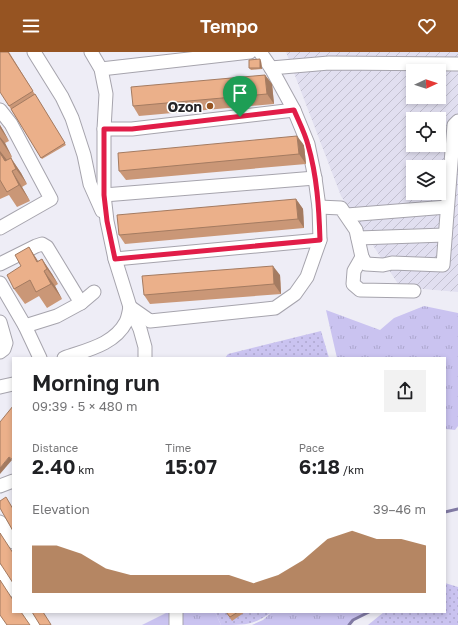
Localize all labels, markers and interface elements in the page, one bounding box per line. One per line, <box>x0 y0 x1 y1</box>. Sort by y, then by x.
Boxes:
icon: menu <box>20 15 42 37</box>
text: Tempo <box>200 15 258 37</box>
icon: heart <box>416 15 438 37</box>
north arrow <box>406 64 446 104</box>
map controls <box>406 64 446 200</box>
pin <box>223 76 257 117</box>
icon: arrive <box>229 82 251 104</box>
place label: Ozon <box>167 98 202 115</box>
marker: Ozon <box>205 101 215 111</box>
button: locate <box>406 112 446 152</box>
button: layers <box>406 160 446 200</box>
text: Morning run <box>32 369 160 396</box>
button: share <box>384 370 426 412</box>
text: 09:39 · 5 × 480 m <box>32 398 138 414</box>
text: Distance <box>32 441 78 454</box>
text: Time <box>165 441 191 454</box>
text: Pace <box>299 441 324 454</box>
text: 2.40 <box>32 454 76 478</box>
text: 15:07 <box>165 454 217 478</box>
text: 6:18 <box>299 454 340 478</box>
text: km <box>76 463 94 476</box>
text: /km <box>340 463 364 476</box>
text: Elevation <box>32 501 90 517</box>
text: 39–46 m <box>373 501 426 517</box>

